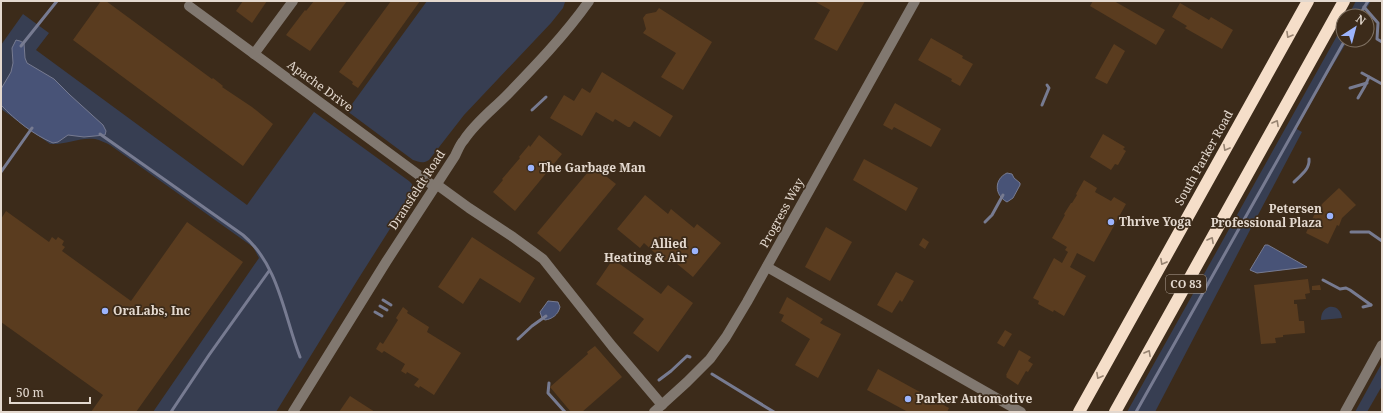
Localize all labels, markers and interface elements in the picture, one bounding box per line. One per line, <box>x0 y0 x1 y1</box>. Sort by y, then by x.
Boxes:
north arrow <box>1335 8 1375 48</box>
text: N <box>1353 11 1369 28</box>
one-way arrow <box>1287 31 1294 38</box>
street label: Apache Drive <box>284 56 357 115</box>
street label: South Parker Road <box>1170 106 1237 208</box>
one-way arrow <box>1272 119 1279 127</box>
one-way arrow <box>1223 144 1230 151</box>
street label: Dransfeldt Road <box>384 146 449 233</box>
place label: The Garbage Man <box>539 159 646 176</box>
marker: The Garbage Man <box>526 163 536 173</box>
street label: Progress Way <box>755 175 808 251</box>
place label: Petersen Professional Plaza <box>1211 200 1322 231</box>
marker: Petersen Professional Plaza <box>1325 211 1335 221</box>
place label: Thrive Yoga <box>1119 213 1191 230</box>
marker: Thrive Yoga <box>1106 217 1116 227</box>
place label: Allied Heating & Air <box>604 235 688 266</box>
one-way arrow <box>1206 237 1214 244</box>
marker: Allied Heating & Air <box>690 246 700 256</box>
one-way arrow <box>1160 258 1167 265</box>
road number: CO 83 <box>1166 275 1206 293</box>
place label: OraLabs, Inc <box>113 302 190 319</box>
marker: OraLabs, Inc <box>100 306 110 316</box>
one-way arrow <box>1143 350 1150 358</box>
one-way arrow <box>1097 371 1104 379</box>
scale bar <box>10 379 90 405</box>
text: 50 m <box>16 384 44 401</box>
place label: Parker Automotive <box>916 390 1032 407</box>
marker: Parker Automotive <box>903 394 913 404</box>

